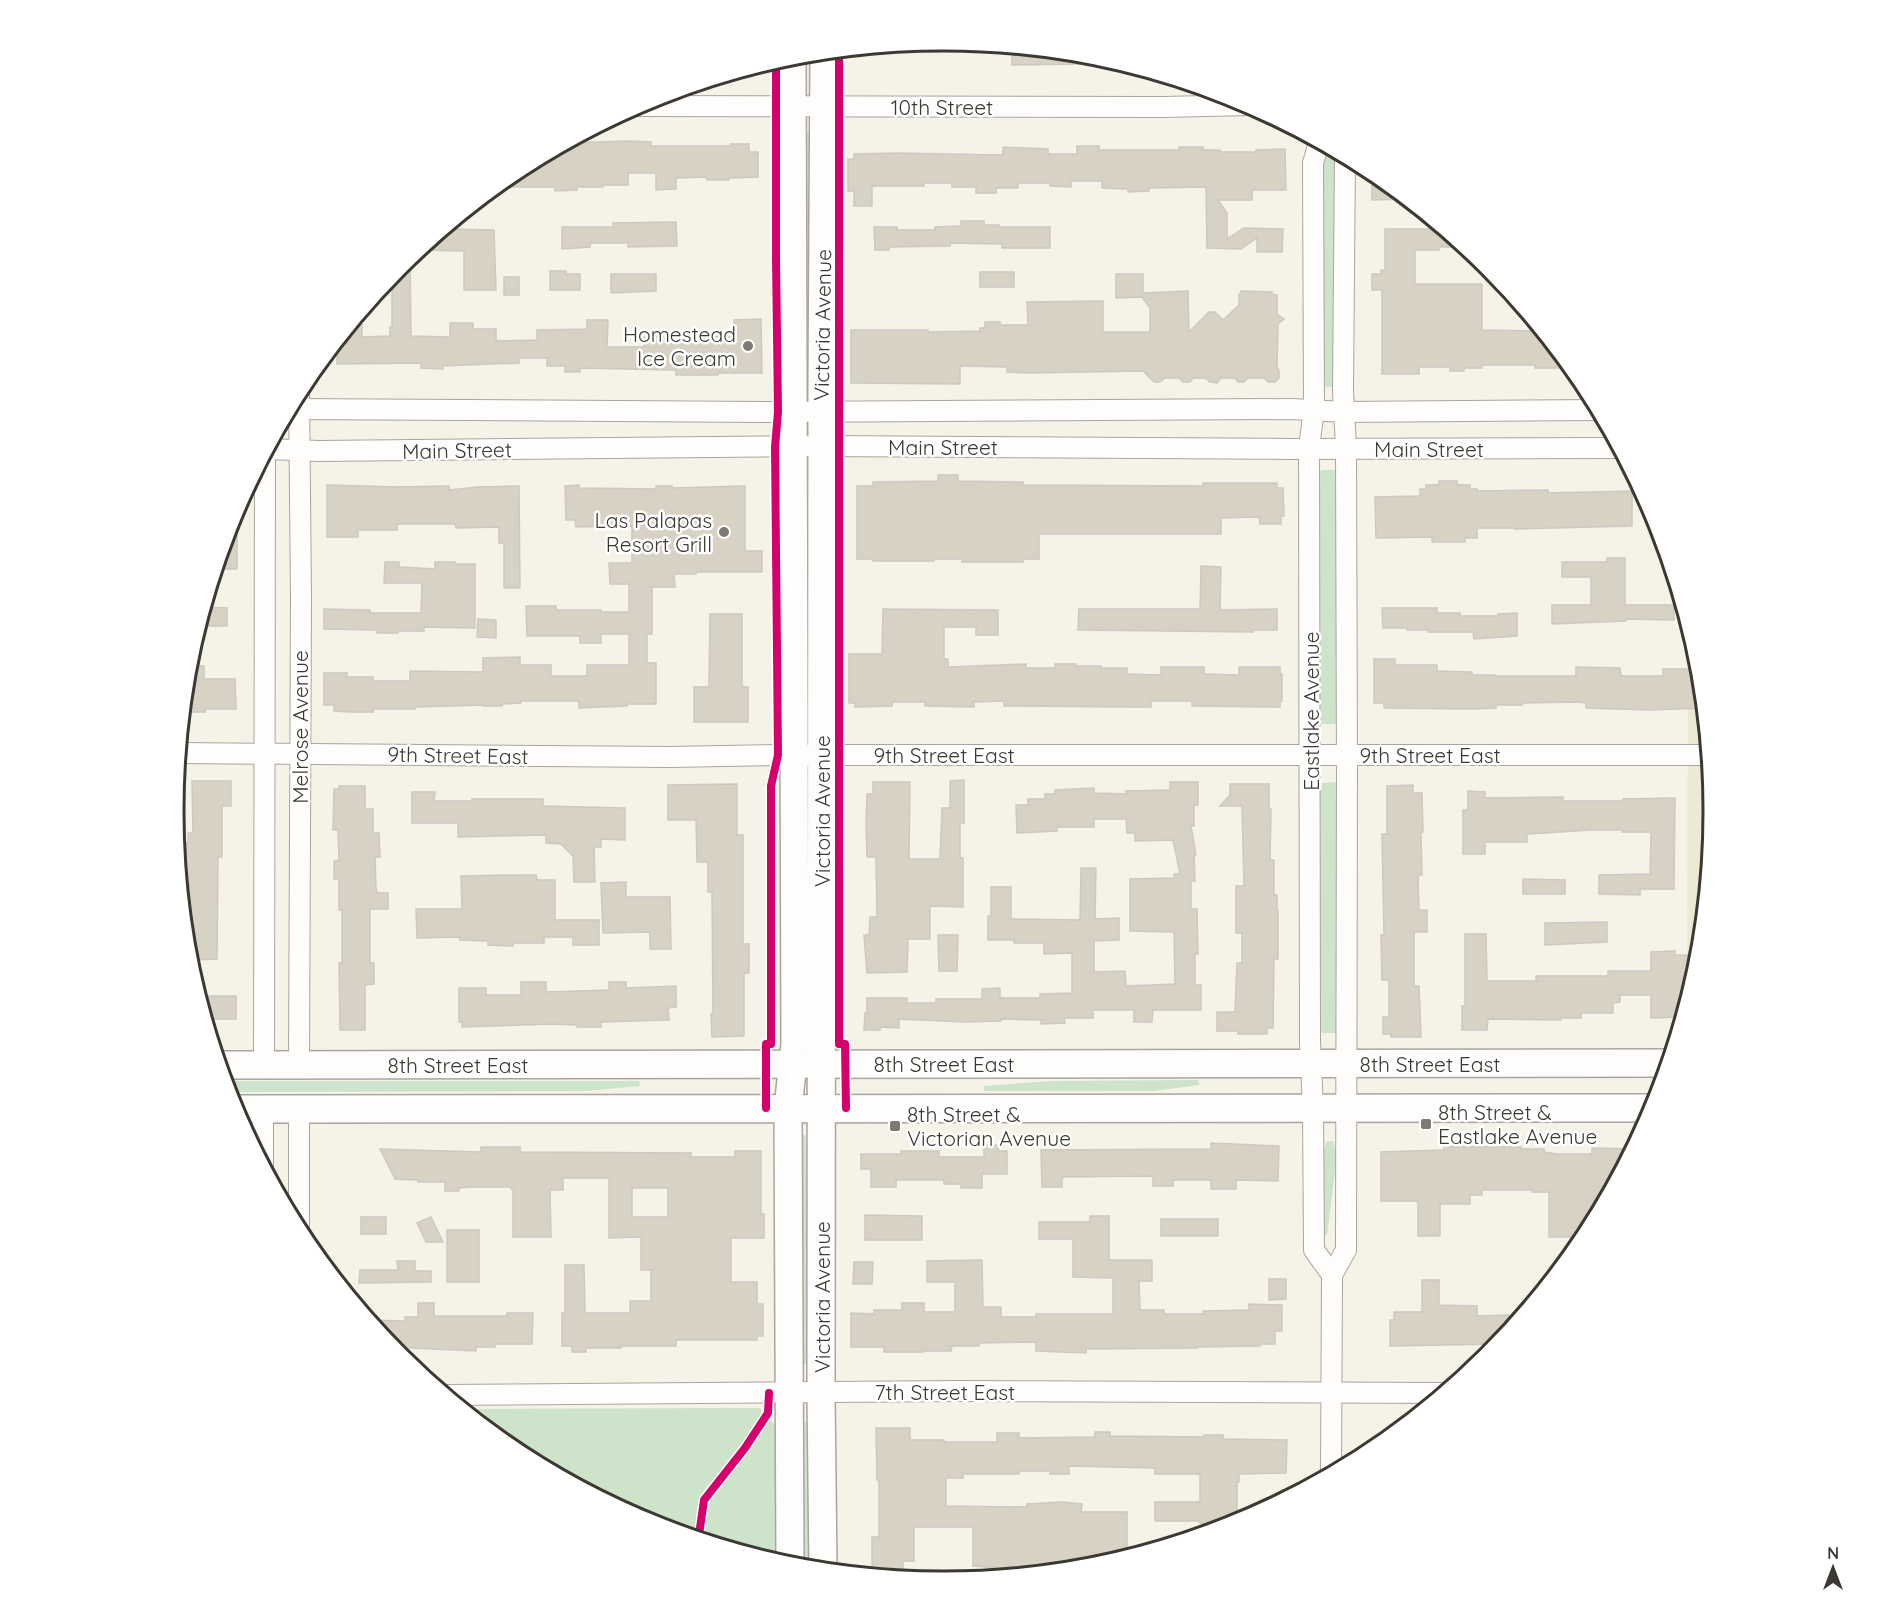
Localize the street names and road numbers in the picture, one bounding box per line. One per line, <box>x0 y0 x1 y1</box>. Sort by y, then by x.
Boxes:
street label: 10th Street <box>891 94 993 120</box>
street label: Victoria Avenue <box>808 249 836 401</box>
street label: Main Street <box>888 434 998 460</box>
street label: Main Street <box>402 436 512 464</box>
street label: Main Street <box>1374 436 1484 462</box>
street label: Eastlake Avenue <box>1298 631 1324 791</box>
street label: Melrose Avenue <box>287 650 313 804</box>
street label: Victoria Avenue <box>809 735 835 887</box>
street label: 9th Street East <box>387 741 529 769</box>
street label: 9th Street East <box>873 742 1015 768</box>
street label: 9th Street East <box>1359 742 1501 768</box>
street label: 8th Street East <box>874 1051 1014 1077</box>
street label: 8th Street East <box>1360 1051 1500 1077</box>
street label: 8th Street East <box>388 1052 528 1078</box>
street label: Victoria Avenue <box>809 1221 835 1373</box>
street label: 7th Street East <box>875 1379 1015 1405</box>

